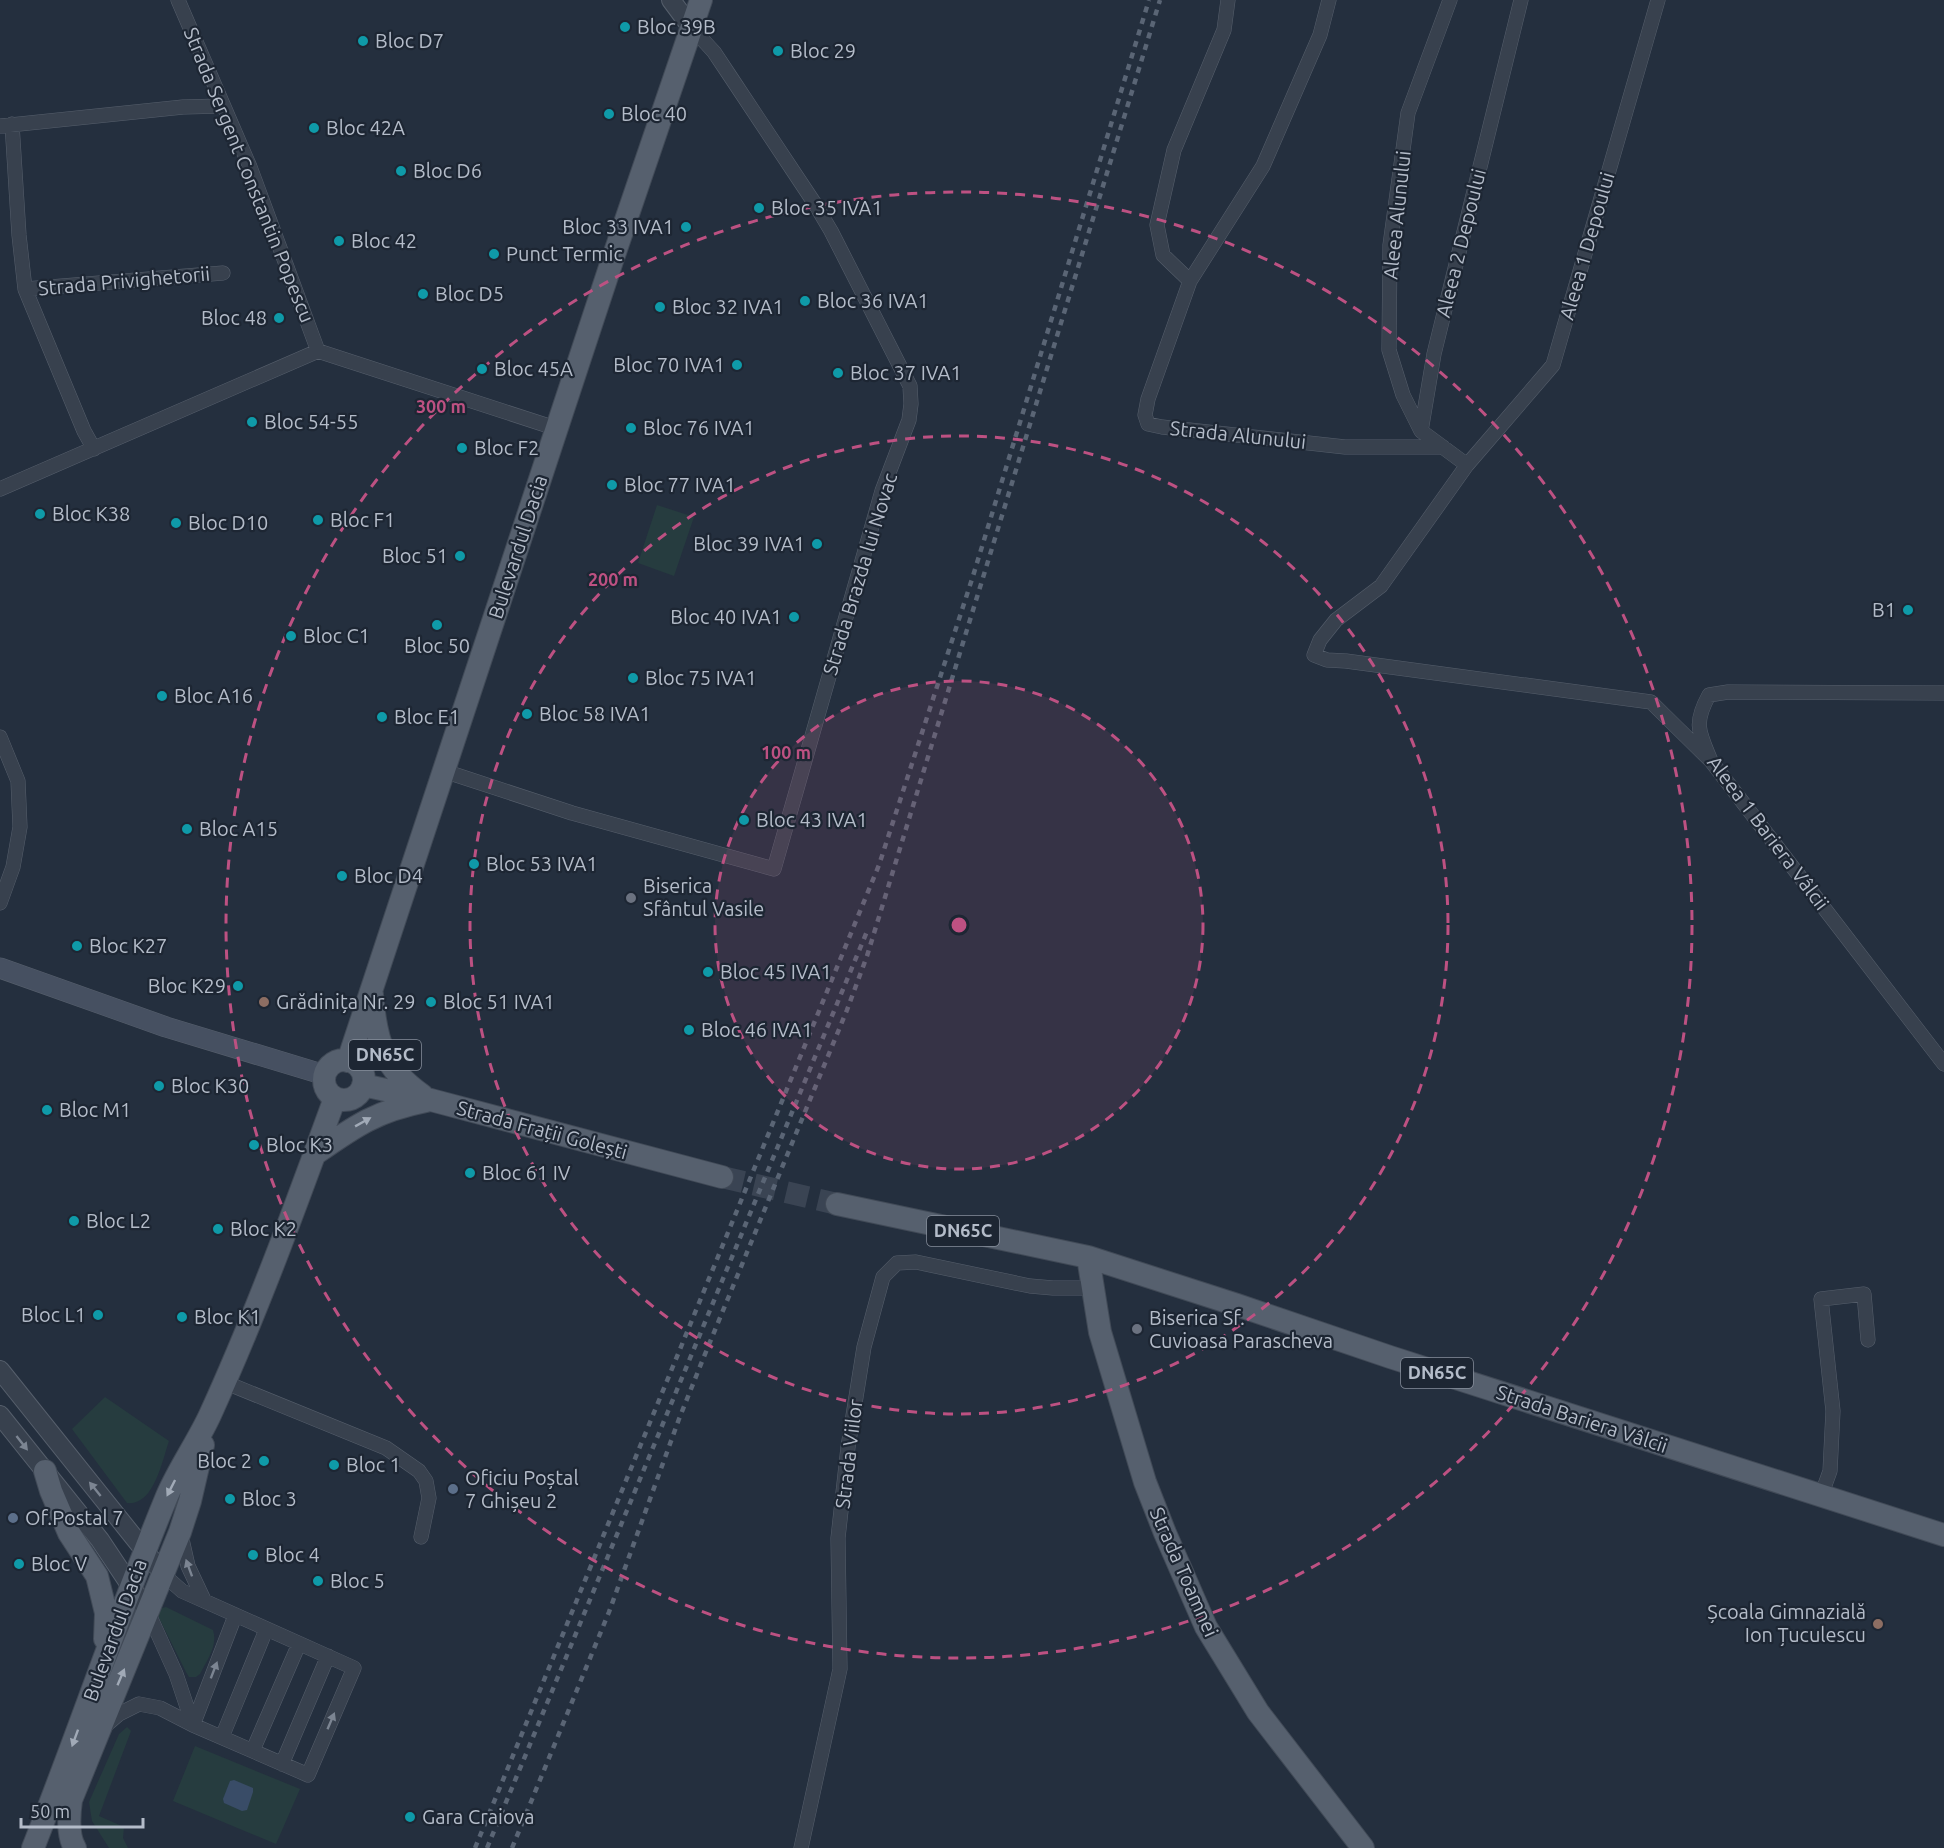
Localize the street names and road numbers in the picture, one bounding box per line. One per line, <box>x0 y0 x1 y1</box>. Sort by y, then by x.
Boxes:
street label: Strada Sergent Constantin Popescu <box>180 24 319 326</box>
street label: Aleea Alunului <box>1378 149 1415 280</box>
street label: Aleea 2 Depoului <box>1431 166 1490 320</box>
street label: Aleea 1 Depoului <box>1554 169 1619 322</box>
street label: Strada Privighetorii <box>37 262 211 299</box>
street label: Strada Alunului <box>1169 416 1307 453</box>
street label: Strada Brazda lui Novac <box>818 470 901 678</box>
street label: Bulevardul Dacia <box>483 472 552 622</box>
street label: Aleea 1 Bariera Vâlcii <box>1703 751 1834 914</box>
road number: DN65C <box>349 1040 421 1070</box>
street label: Strada Frații Golești <box>454 1096 630 1163</box>
road number: DN65C <box>927 1216 999 1246</box>
road number: DN65C <box>1401 1358 1473 1388</box>
street label: Strada Bariera Vâlcii <box>1494 1380 1671 1457</box>
street label: Strada Viilor <box>830 1397 867 1510</box>
street label: Strada Toamnei <box>1146 1503 1223 1640</box>
street label: Bulevardul Dacia <box>78 1556 151 1704</box>

